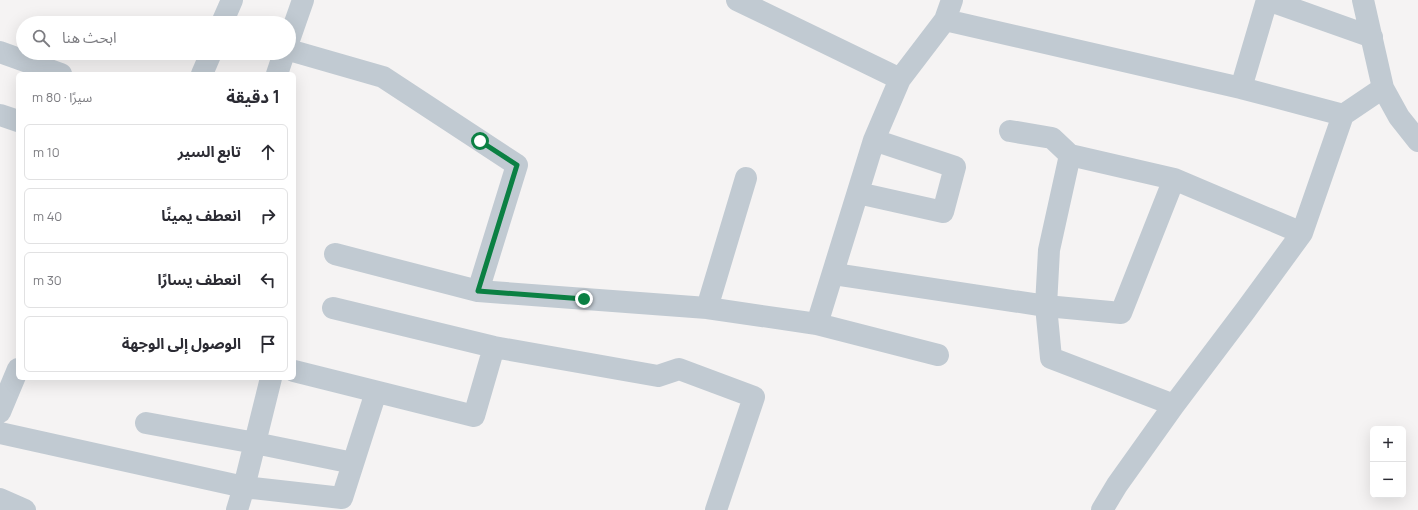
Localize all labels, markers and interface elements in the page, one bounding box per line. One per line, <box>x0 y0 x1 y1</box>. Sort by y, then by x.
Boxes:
search box <box>16 16 296 60</box>
icon: search <box>30 27 52 49</box>
text: ابحث هنا <box>62 27 117 48</box>
text: 1 دقيقة <box>226 85 280 108</box>
text: سيرًا · 80 m <box>32 88 92 106</box>
route start <box>471 132 489 150</box>
text: تابع السير <box>178 141 241 162</box>
icon: ahead <box>257 141 279 163</box>
text: 10 m <box>33 143 60 161</box>
text: انعطف يمينًا <box>161 205 241 226</box>
icon: right <box>257 205 279 227</box>
text: 40 m <box>33 207 62 225</box>
text: انعطف يسارًا <box>157 269 241 290</box>
icon: left <box>257 269 279 291</box>
text: 30 m <box>33 271 62 289</box>
route end <box>575 290 593 308</box>
text: الوصول إلى الوجهة <box>122 333 241 354</box>
icon: arrive <box>257 333 279 355</box>
map controls <box>1370 426 1406 498</box>
button: + <box>1370 426 1406 462</box>
button: − <box>1370 462 1406 498</box>

